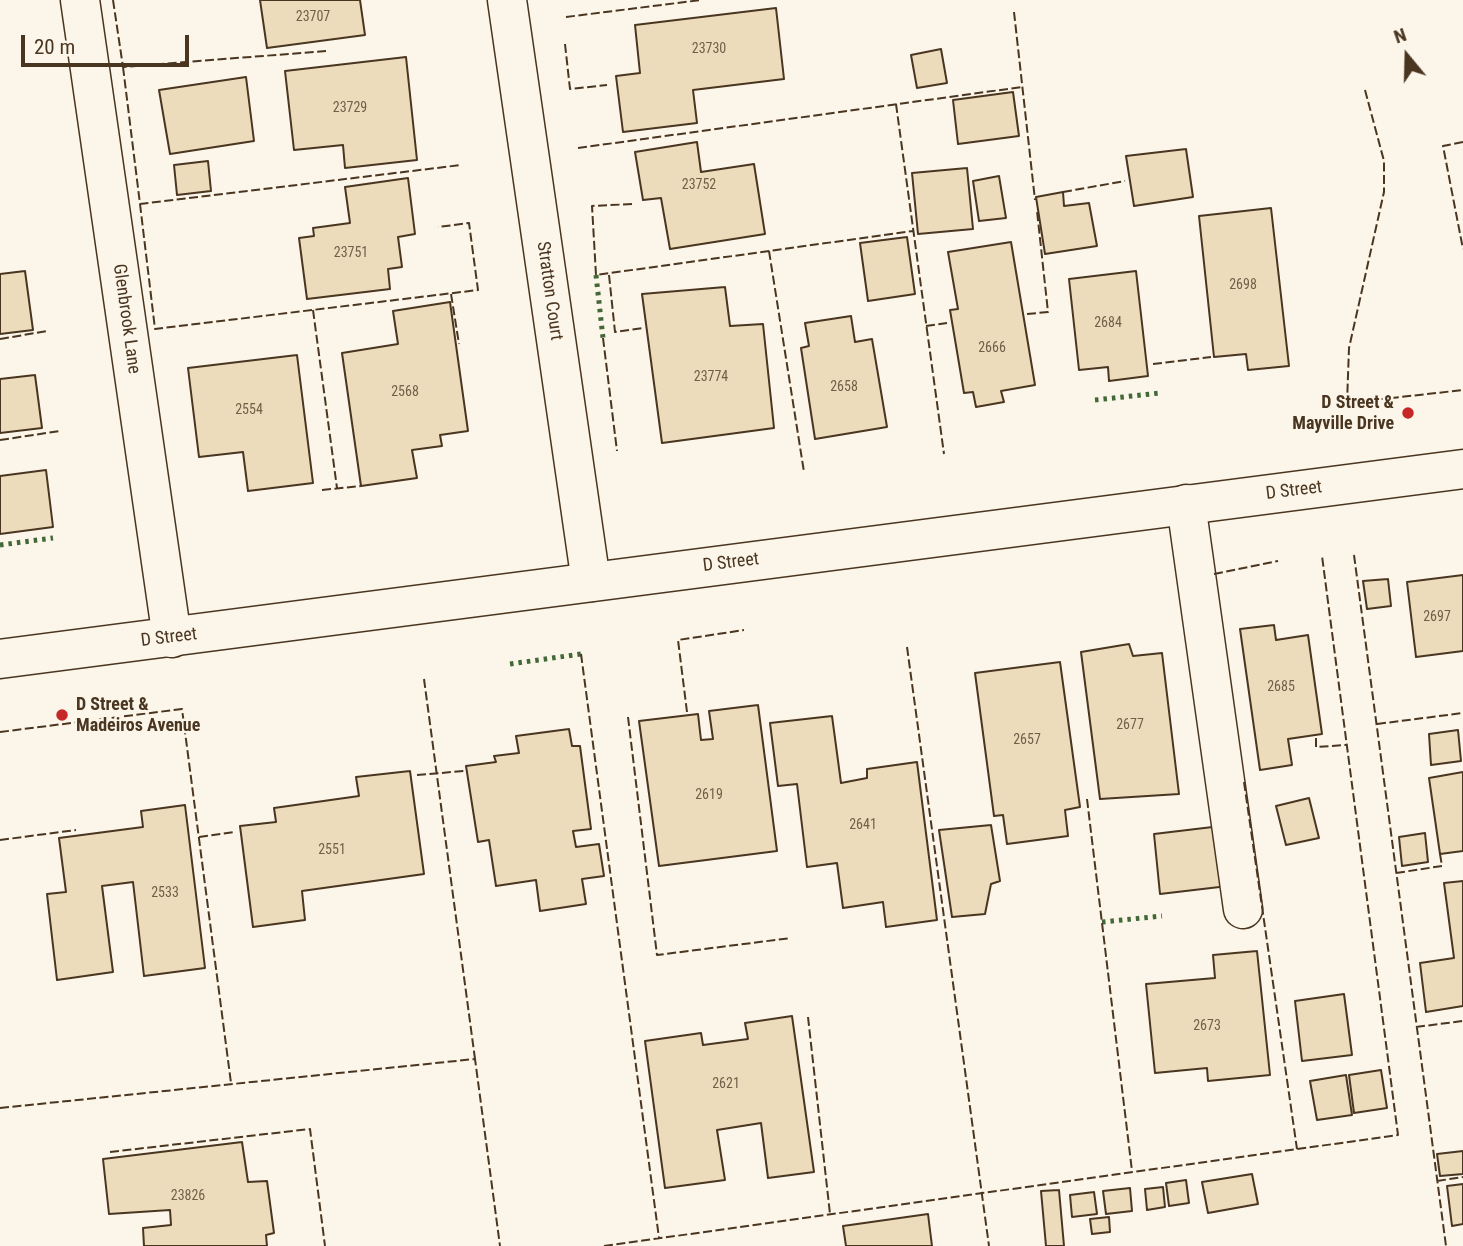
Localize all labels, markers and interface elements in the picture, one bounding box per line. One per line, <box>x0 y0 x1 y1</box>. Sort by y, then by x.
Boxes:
house number: 23707 <box>296 9 330 25</box>
scale bar <box>24 21 192 65</box>
north arrow <box>1372 21 1442 91</box>
text: N <box>1391 23 1409 48</box>
text: 20 m <box>34 35 75 59</box>
house number: 23730 <box>692 41 726 57</box>
house number: 23729 <box>333 100 367 116</box>
house number: 23752 <box>682 177 716 193</box>
street label: Stratton Court <box>531 240 567 342</box>
house number: 23751 <box>334 245 368 261</box>
street label: Glenbrook Lane <box>108 263 144 375</box>
house number: 2698 <box>1229 277 1257 293</box>
house number: 2684 <box>1094 315 1122 331</box>
house number: 2666 <box>978 340 1006 356</box>
house number: 23774 <box>694 369 728 385</box>
house number: 2658 <box>830 379 858 395</box>
house number: 2568 <box>391 384 419 400</box>
place label: D Street & Mayville Drive <box>1292 392 1394 434</box>
house number: 2554 <box>235 402 263 418</box>
marker: D Street & Mayville Drive <box>1400 405 1416 421</box>
street label: D Street <box>1265 477 1323 505</box>
street label: D Street <box>702 549 760 577</box>
house number: 2697 <box>1423 609 1451 625</box>
street label: D Street <box>140 624 198 652</box>
house number: 2685 <box>1267 679 1295 695</box>
place label: D Street & Madeiros Avenue <box>76 694 200 736</box>
marker: D Street & Madeiros Avenue <box>54 707 70 723</box>
house number: 2677 <box>1116 717 1144 733</box>
house number: 2657 <box>1013 732 1041 748</box>
house number: 2619 <box>695 787 723 803</box>
house number: 2641 <box>849 817 877 833</box>
house number: 2551 <box>318 842 346 858</box>
house number: 2533 <box>151 885 179 901</box>
house number: 2673 <box>1193 1018 1221 1034</box>
house number: 2621 <box>712 1076 740 1092</box>
house number: 23826 <box>171 1188 205 1204</box>

